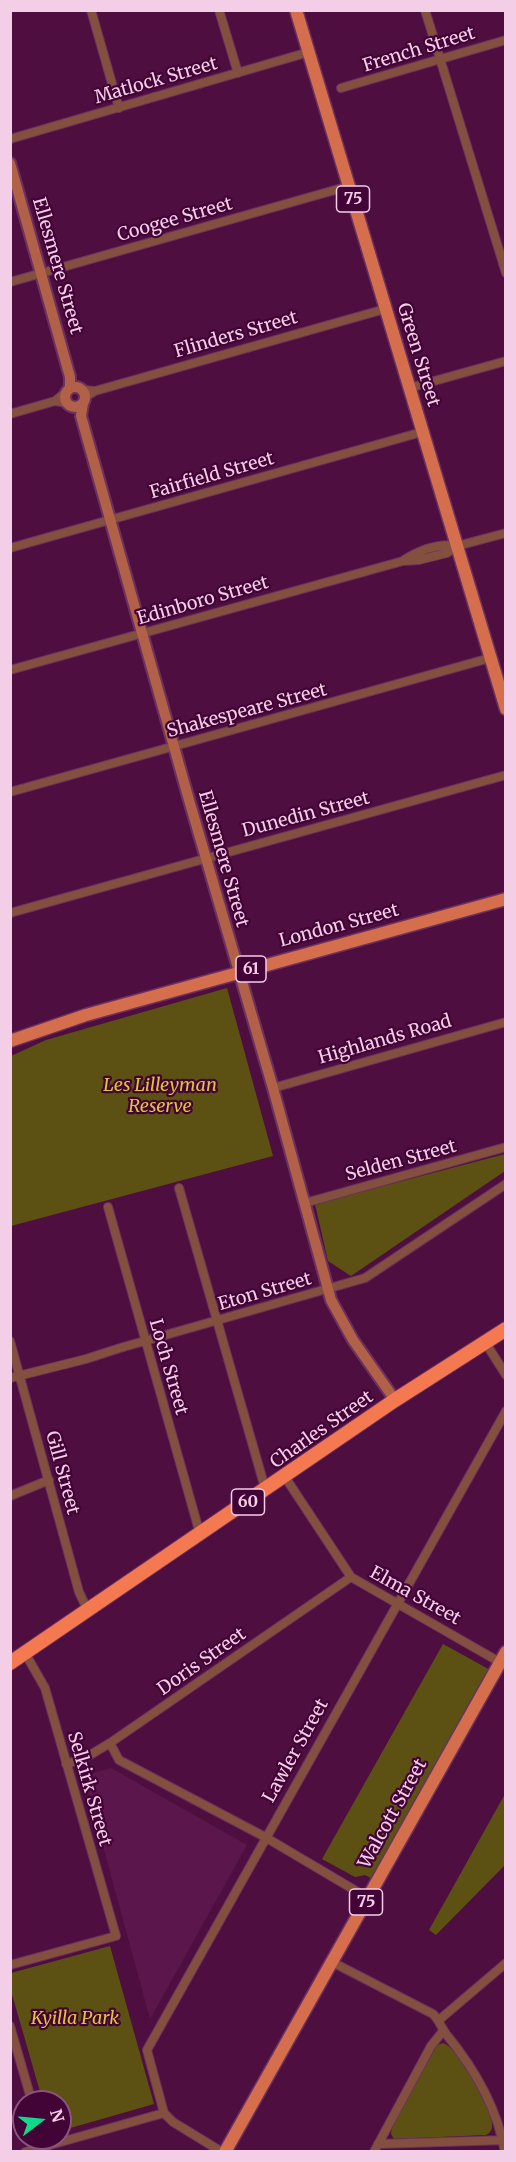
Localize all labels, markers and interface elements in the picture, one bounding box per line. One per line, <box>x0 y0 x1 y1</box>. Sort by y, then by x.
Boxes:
street label: French Street <box>360 23 478 77</box>
street label: Matlock Street <box>92 53 220 109</box>
road number: 75 <box>336 186 370 212</box>
street label: Coogee Street <box>115 193 235 247</box>
street label: Ellesmere Street <box>27 195 87 337</box>
street label: Green Street <box>392 301 444 409</box>
street label: Flinders Street <box>172 307 300 363</box>
street label: Fairfield Street <box>147 448 277 504</box>
street label: Edinboro Street <box>135 572 271 630</box>
street label: Shakespeare Street <box>165 679 329 743</box>
street label: Ellesmere Street <box>193 788 253 930</box>
street label: Dunedin Street <box>240 788 372 842</box>
street label: London Street <box>277 900 401 952</box>
road number: 61 <box>236 956 266 982</box>
street label: Highlands Road <box>316 1011 454 1069</box>
park label: Les Lilleyman Reserve <box>103 1075 217 1118</box>
street label: Selden Street <box>343 1136 459 1186</box>
street label: Eton Street <box>216 1268 314 1316</box>
street label: Loch Street <box>144 1317 192 1417</box>
street label: Charles Street <box>266 1387 378 1473</box>
street label: Gill Street <box>40 1429 84 1517</box>
road number: 60 <box>232 1489 264 1515</box>
street label: Elma Street <box>366 1562 464 1630</box>
street label: Doris Street <box>154 1624 250 1700</box>
street label: Lawler Street <box>259 1695 333 1807</box>
street label: Selkirk Street <box>62 1729 116 1849</box>
street label: Walcott Street <box>354 1755 432 1873</box>
road number: 75 <box>350 1889 382 1915</box>
park label: Kyilla Park <box>31 2008 119 2030</box>
north arrow <box>12 2090 72 2150</box>
text: N <box>46 2107 69 2124</box>

